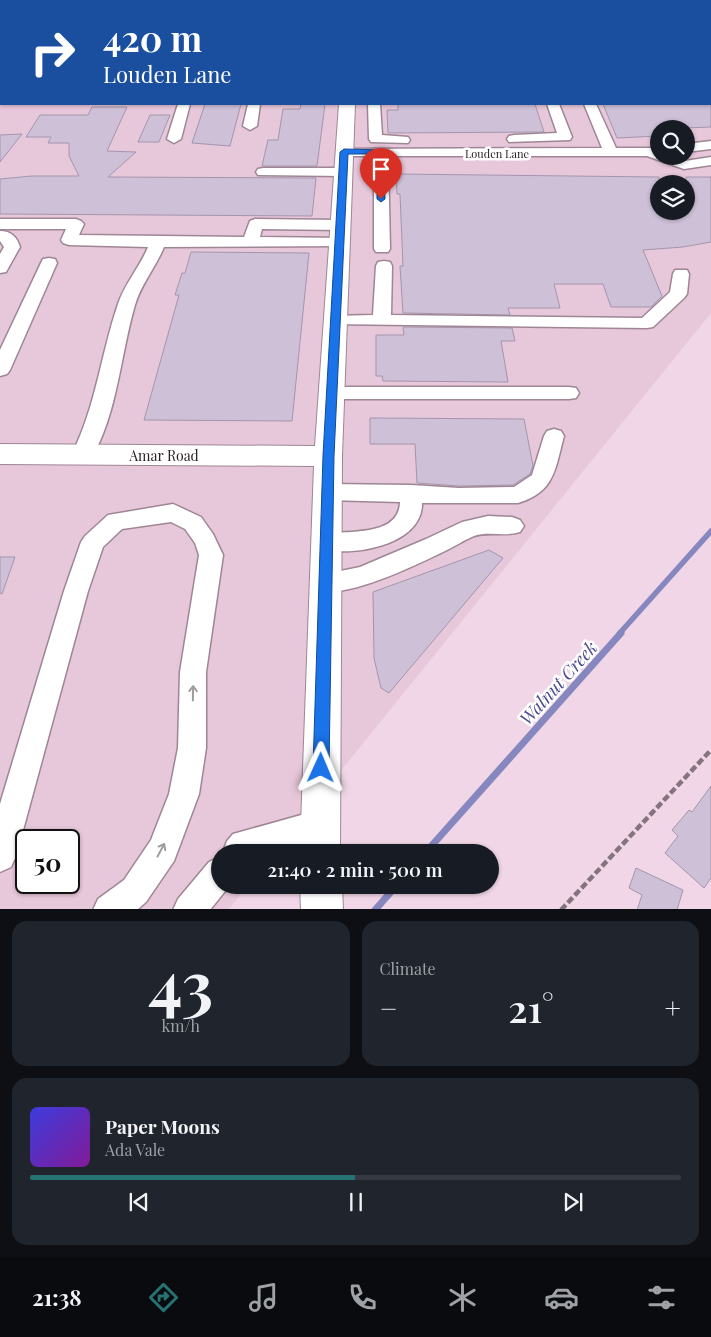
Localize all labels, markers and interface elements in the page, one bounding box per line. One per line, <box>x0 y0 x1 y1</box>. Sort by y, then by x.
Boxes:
text: 420 m <box>103 14 202 61</box>
icon: right <box>20 20 85 85</box>
text: Louden Lane <box>103 59 231 89</box>
map controls <box>650 120 695 220</box>
button: search <box>650 120 695 165</box>
street label: Louden Lane <box>465 146 530 161</box>
pin <box>360 148 402 199</box>
icon: arrive <box>367 155 395 183</box>
button: layers <box>650 175 695 220</box>
street label: Amar Road <box>128 446 199 465</box>
water label: Walnut Creek <box>514 636 602 730</box>
one-way arrow <box>188 685 198 702</box>
position arrow <box>294 741 346 793</box>
speed limit sign: 50 <box>15 829 80 894</box>
one-way arrow <box>156 843 166 858</box>
text: 21:40 · 2 min · 500 m <box>267 856 443 882</box>
text: 43 <box>148 939 213 1025</box>
text: Climate <box>380 958 436 979</box>
text: 21° <box>508 982 554 1033</box>
text: − <box>380 989 398 1026</box>
text: + <box>665 989 681 1026</box>
text: km/h <box>162 1015 200 1036</box>
text: Paper Moons <box>105 1113 220 1139</box>
text: Ada Vale <box>105 1139 165 1160</box>
icon: previous <box>125 1188 153 1216</box>
icon: pause <box>342 1188 370 1216</box>
icon: next <box>559 1188 587 1216</box>
icon: directions <box>146 1280 181 1315</box>
icon: music <box>246 1280 281 1315</box>
icon: phone <box>345 1280 380 1315</box>
icon: climate <box>445 1280 480 1315</box>
icon: car <box>544 1280 579 1315</box>
icon: filters <box>644 1280 679 1315</box>
text: 21:38 <box>32 1282 82 1312</box>

